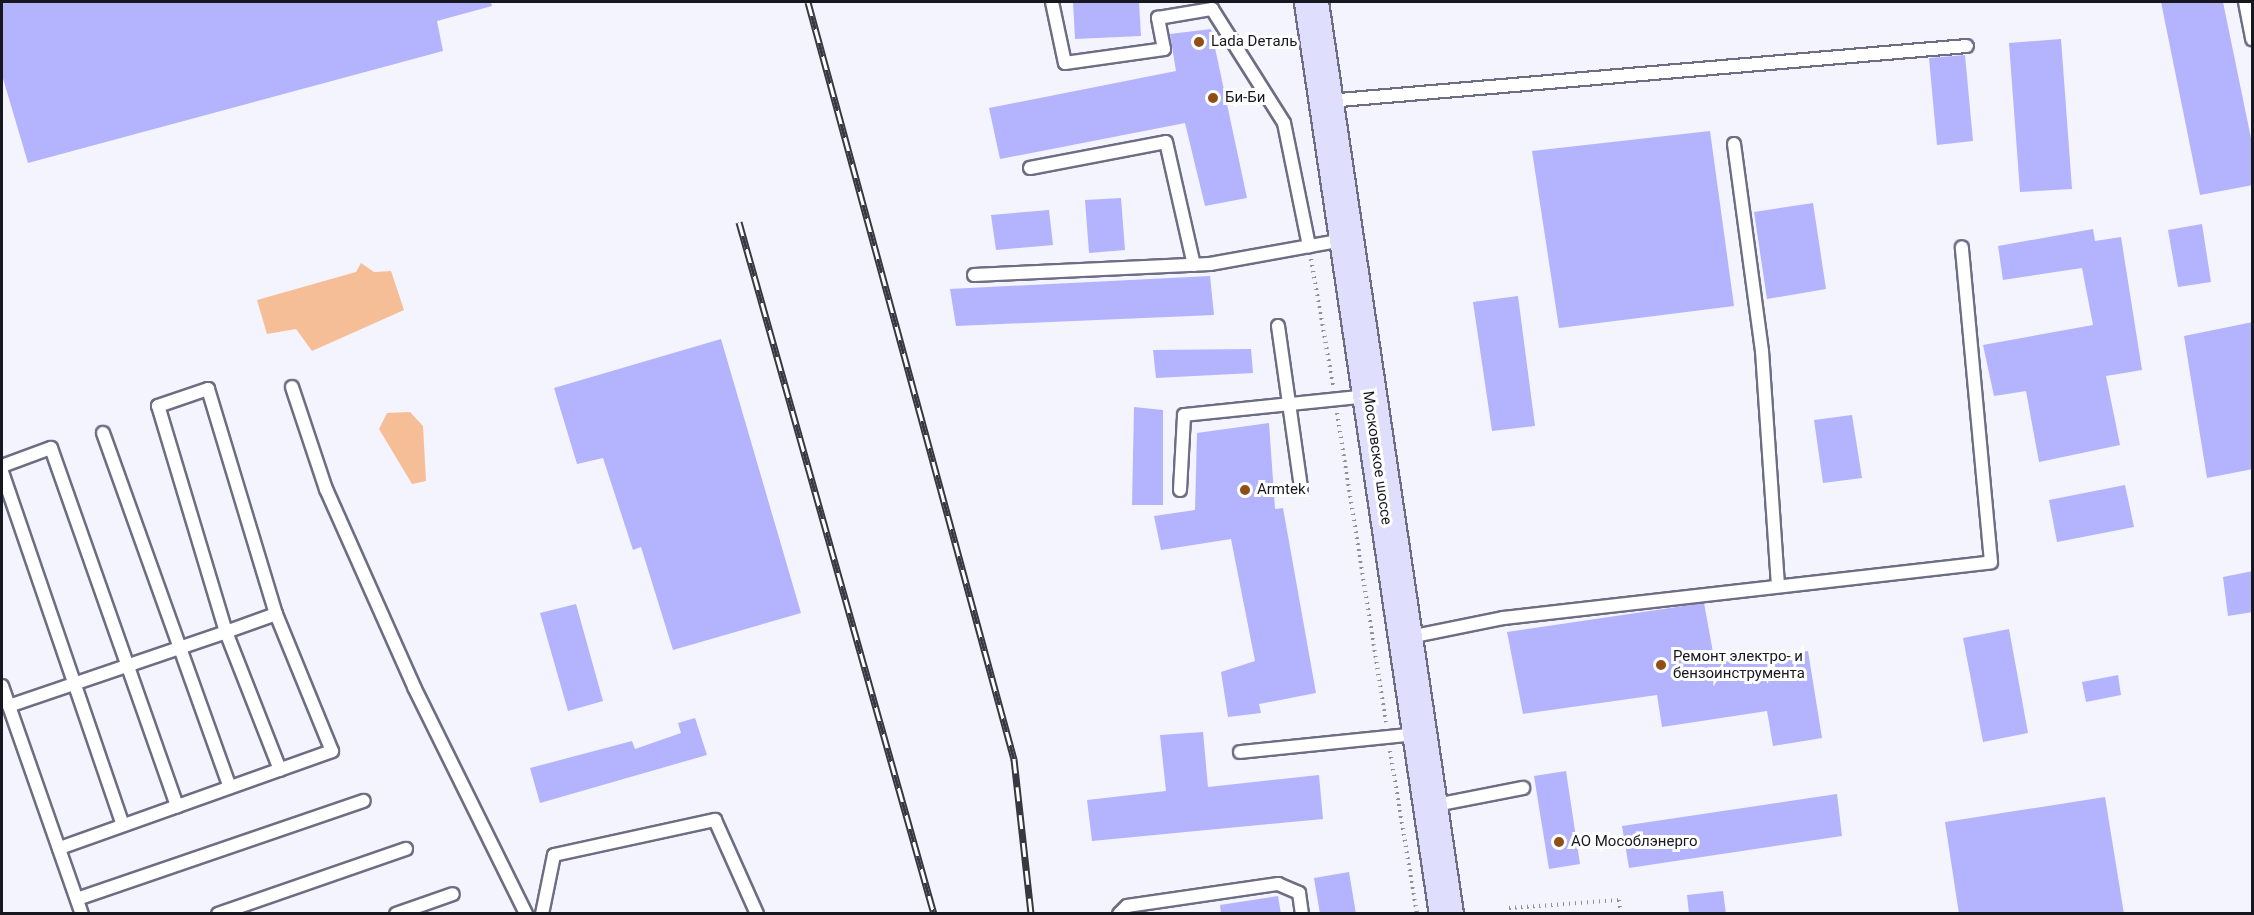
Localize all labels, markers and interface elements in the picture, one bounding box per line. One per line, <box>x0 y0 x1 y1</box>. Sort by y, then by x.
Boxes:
place label: Lada Dеталь <box>1211 33 1297 51</box>
marker: Lada Dеталь <box>1192 35 1206 49</box>
place label: Би-Би <box>1225 89 1265 107</box>
marker: Би-Би <box>1206 91 1220 105</box>
street label: Московское шоссе <box>1359 390 1395 526</box>
place label: Armtek <box>1257 481 1305 499</box>
marker: Armtek <box>1238 483 1252 497</box>
place label: Ремонт электро- и бензоинструмента <box>1673 647 1805 682</box>
marker: Ремонт электро- и бензоинструмента <box>1654 658 1668 672</box>
place label: АО Мособлэнерго <box>1571 833 1698 851</box>
marker: АО Мособлэнерго <box>1552 835 1566 849</box>

